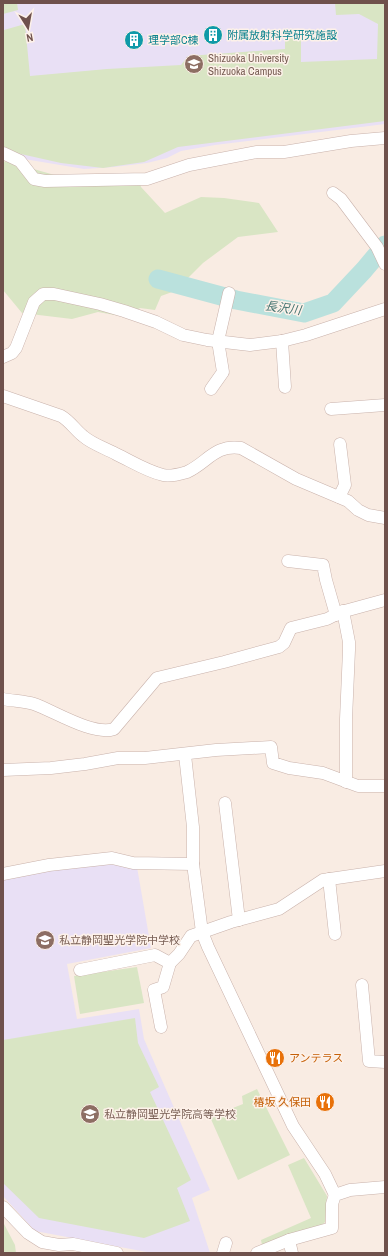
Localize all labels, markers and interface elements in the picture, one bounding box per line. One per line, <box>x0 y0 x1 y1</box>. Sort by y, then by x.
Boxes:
north arrow <box>8 8 48 48</box>
building icon: 附属放射科学研究施設 <box>202 24 224 46</box>
place label: 附属放射科学研究施設 <box>227 28 337 42</box>
building icon: 理学部C棟 <box>123 29 145 51</box>
text: N <box>25 30 34 45</box>
place label: 理学部C棟 <box>148 33 199 47</box>
place label: Shizuoka University Shizuoka Campus <box>208 51 289 78</box>
school or university icon: Shizuoka University Shizuoka Campus <box>183 53 205 75</box>
water label: 長沢川 <box>264 298 304 319</box>
school or university icon: 私立静岡聖光学院中学校 <box>34 929 56 951</box>
place label: 私立静岡聖光学院中学校 <box>59 933 180 947</box>
restaurant icon: アンテラス <box>264 1047 286 1069</box>
place label: アンテラス <box>289 1051 343 1065</box>
restaurant icon: 椿坂 久保田 <box>314 1091 336 1113</box>
place label: 椿坂 久保田 <box>253 1095 311 1109</box>
school or university icon: 私立静岡聖光学院高等学校 <box>79 1103 101 1125</box>
place label: 私立静岡聖光学院高等学校 <box>104 1107 236 1121</box>

